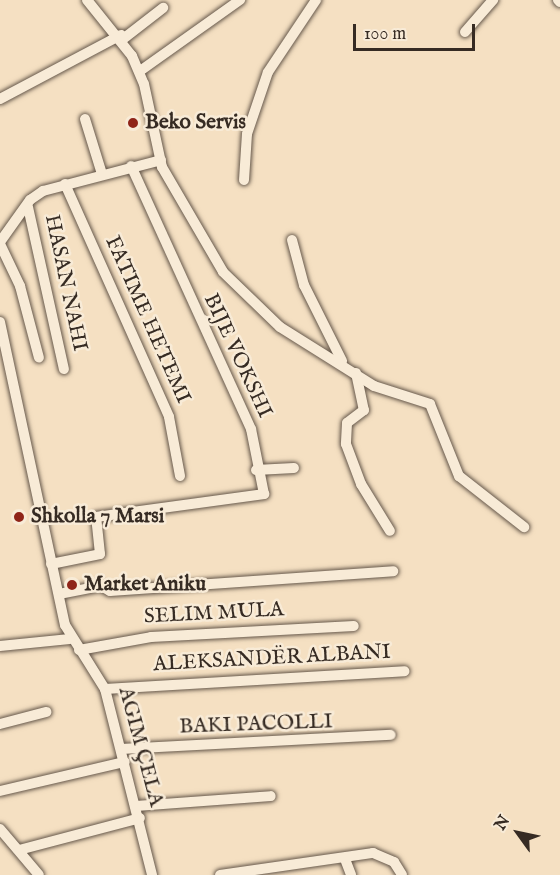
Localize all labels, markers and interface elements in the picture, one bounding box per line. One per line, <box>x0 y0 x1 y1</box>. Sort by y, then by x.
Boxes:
scale bar <box>356 12 478 50</box>
text: 100 m <box>364 23 406 46</box>
place label: Beko Servis <box>145 110 246 136</box>
marker: Beko Servis <box>126 116 140 130</box>
street label: HASAN NAHI <box>38 212 92 354</box>
street label: FATIME HETEMI <box>99 232 195 408</box>
street label: BIJE VOKSHI <box>197 290 277 422</box>
place label: Shkolla 7 Marsi <box>31 504 164 530</box>
marker: Shkolla 7 Marsi <box>12 510 26 524</box>
place label: Market Aniku <box>84 572 206 598</box>
marker: Market Aniku <box>65 578 79 592</box>
street label: SELIM MULA <box>143 598 285 630</box>
street label: ALEKSANDËR ALBANI <box>152 640 392 678</box>
street label: AGIM ÇELA <box>112 685 168 809</box>
street label: BAKI PACOLLI <box>179 710 333 740</box>
north arrow <box>488 803 548 863</box>
text: N <box>491 812 515 834</box>

